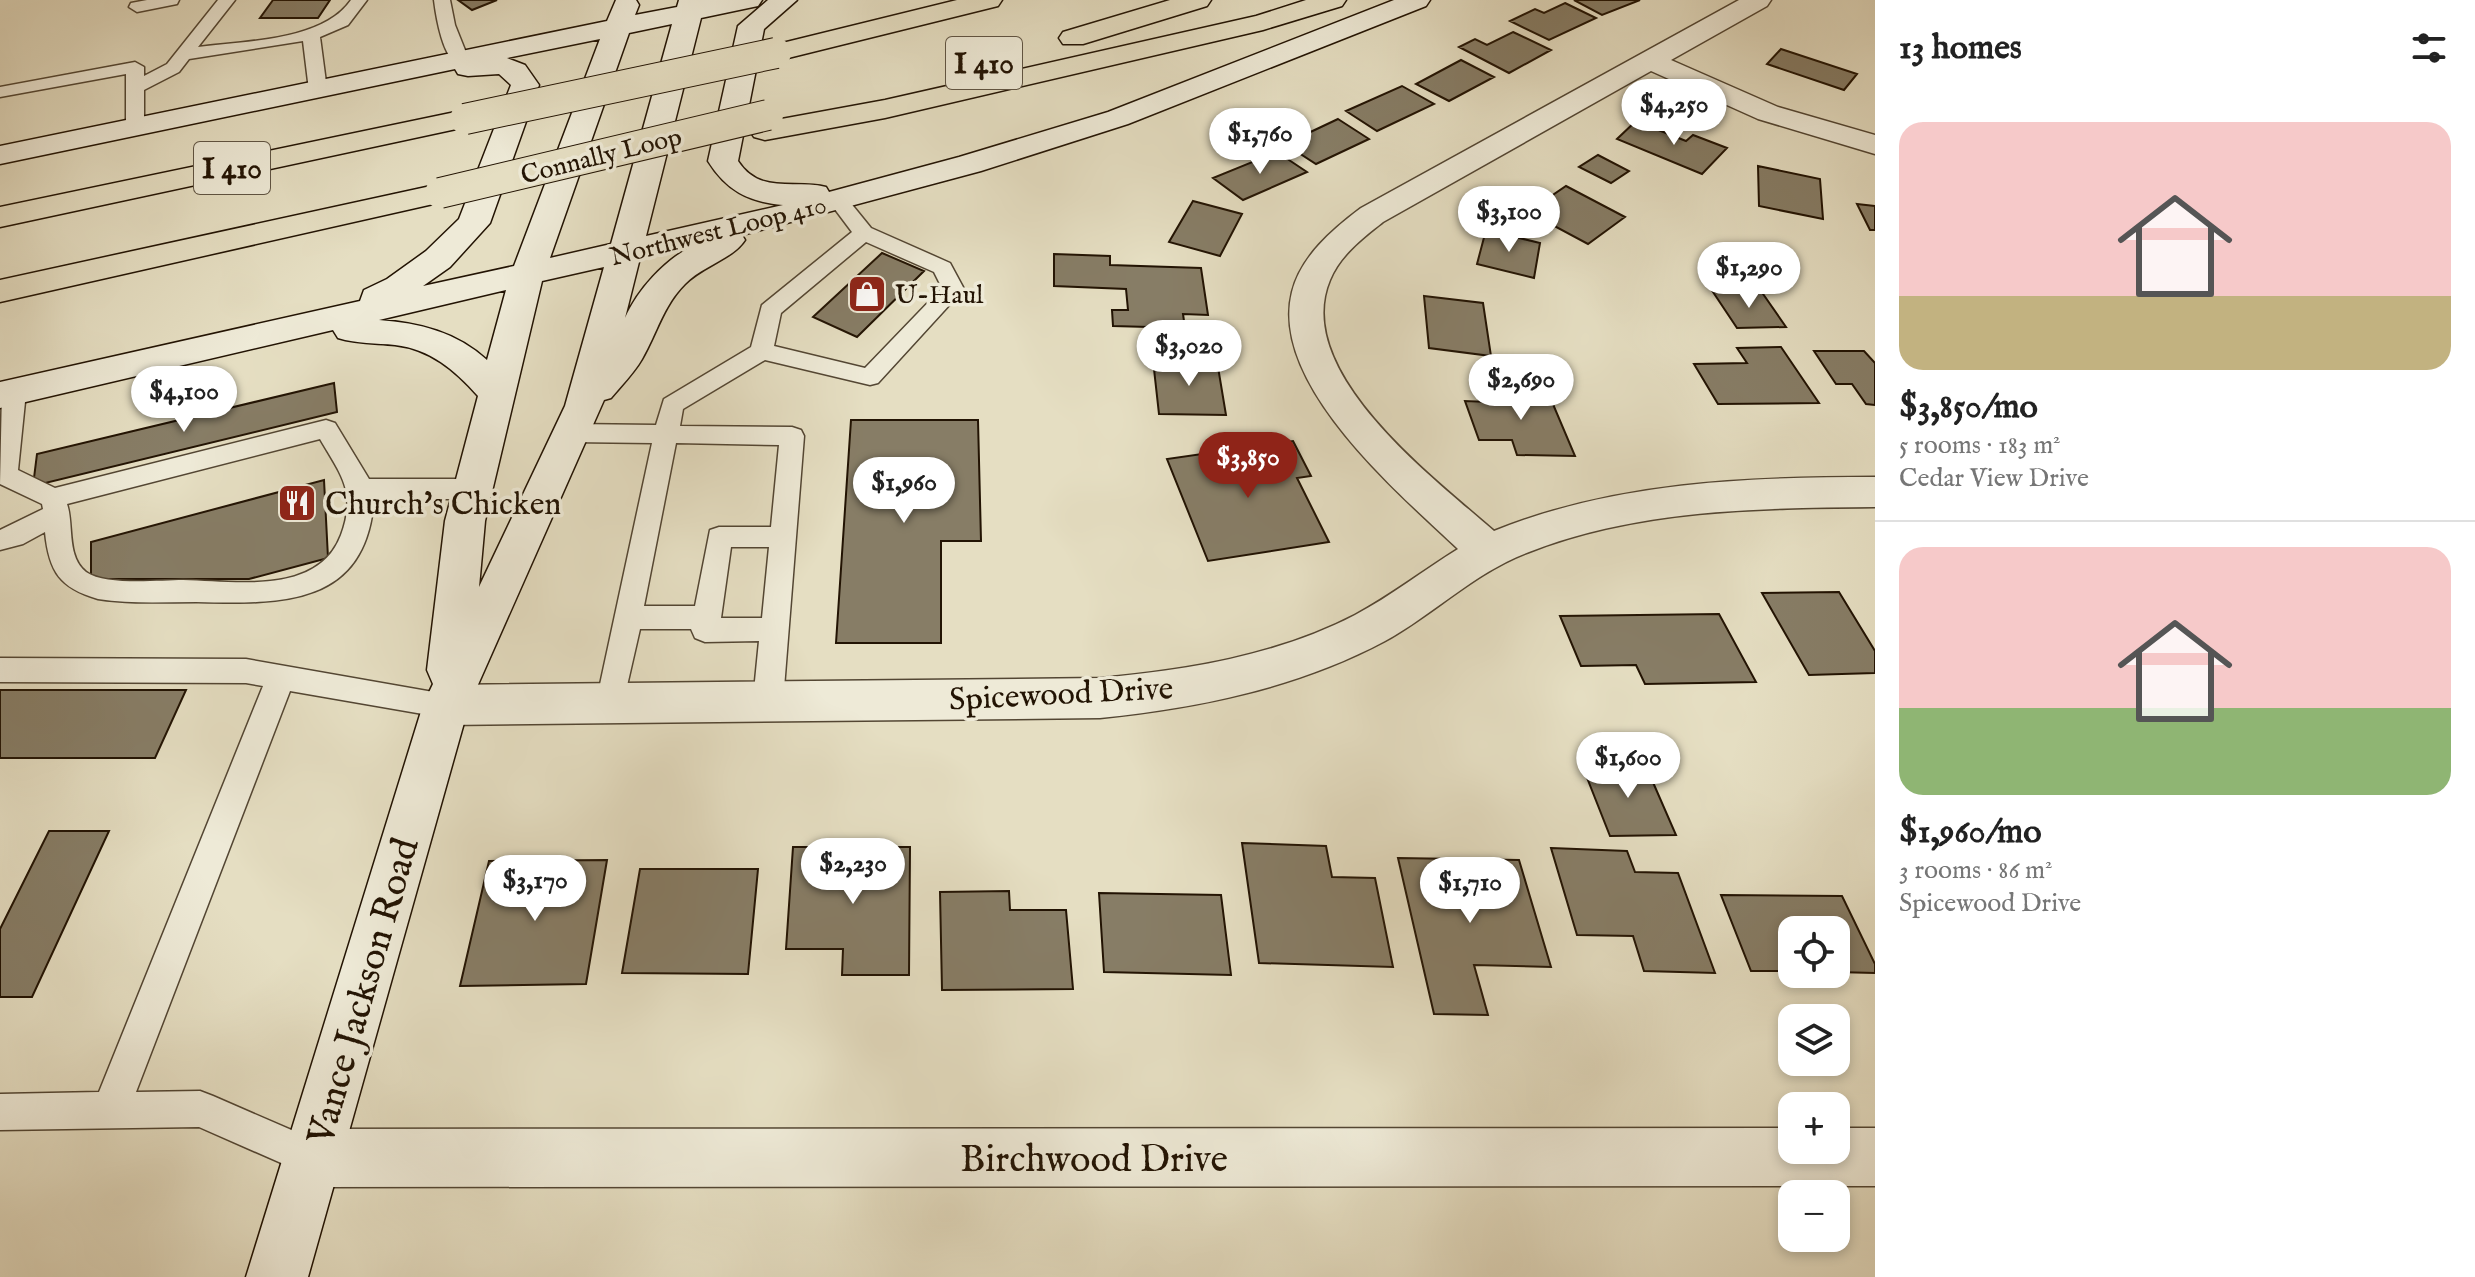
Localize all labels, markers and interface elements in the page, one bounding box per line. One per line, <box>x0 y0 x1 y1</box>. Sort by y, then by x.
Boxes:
icon: filters <box>2407 26 2451 70</box>
text: 13 homes <box>1899 27 2022 70</box>
road number: I 410 <box>946 37 1022 89</box>
pin: $4,250 <box>1609 79 1739 147</box>
text: $4,250 <box>1640 88 1708 121</box>
pin: $1,760 <box>1195 108 1325 176</box>
text: $1,760 <box>1227 117 1293 150</box>
street label: Connally Loop <box>517 121 685 192</box>
road number: I 410 <box>194 142 270 194</box>
icon: home <box>2103 174 2247 318</box>
pin: $3,100 <box>1444 186 1574 254</box>
street label: Northwest Loop 410 <box>607 189 830 274</box>
text: $3,100 <box>1476 195 1542 228</box>
pin: $1,290 <box>1684 242 1814 310</box>
text: $1,290 <box>1715 251 1783 284</box>
shop icon: U-Haul <box>846 273 888 315</box>
place label: U-Haul <box>895 279 984 312</box>
pin: $3,020 <box>1124 320 1254 388</box>
text: $3,020 <box>1155 329 1223 362</box>
pin: $2,690 <box>1456 354 1586 422</box>
text: $2,690 <box>1487 363 1555 396</box>
pin: $4,100 <box>119 366 249 434</box>
text: $4,100 <box>149 375 219 408</box>
text: $3,850/mo <box>1899 386 2038 429</box>
text: 5 rooms · 183 m² <box>1899 429 2061 462</box>
pin: $3,850 <box>1183 432 1313 500</box>
text: $3,850 <box>1216 441 1280 474</box>
pin: $1,960 <box>839 457 969 525</box>
text: Cedar View Drive <box>1899 462 2089 495</box>
text: $1,960 <box>871 466 937 499</box>
restaurant icon: Church's Chicken <box>276 482 318 524</box>
place label: Church's Chicken <box>325 485 561 526</box>
icon: home <box>2103 599 2247 743</box>
street label: Spicewood Drive <box>948 669 1174 722</box>
pin: $1,600 <box>1563 732 1693 800</box>
text: $1,600 <box>1594 741 1662 774</box>
text: $1,960/mo <box>1899 811 2041 854</box>
street label: Vance Jackson Road <box>298 832 432 1152</box>
pin: $2,230 <box>788 838 918 906</box>
text: $2,230 <box>819 847 887 880</box>
text: 3 rooms · 86 m² <box>1899 854 2052 887</box>
pin: $3,170 <box>470 855 600 923</box>
pin: $1,710 <box>1405 857 1535 925</box>
text: $3,170 <box>502 864 568 897</box>
text: $1,710 <box>1438 866 1502 899</box>
text: Spicewood Drive <box>1899 887 2081 920</box>
map controls <box>1778 916 1850 1252</box>
button: locate <box>1778 916 1850 988</box>
button: layers <box>1778 1004 1850 1076</box>
button: + <box>1778 1092 1850 1164</box>
street label: Birchwood Drive <box>960 1137 1228 1185</box>
button: − <box>1778 1180 1850 1252</box>

